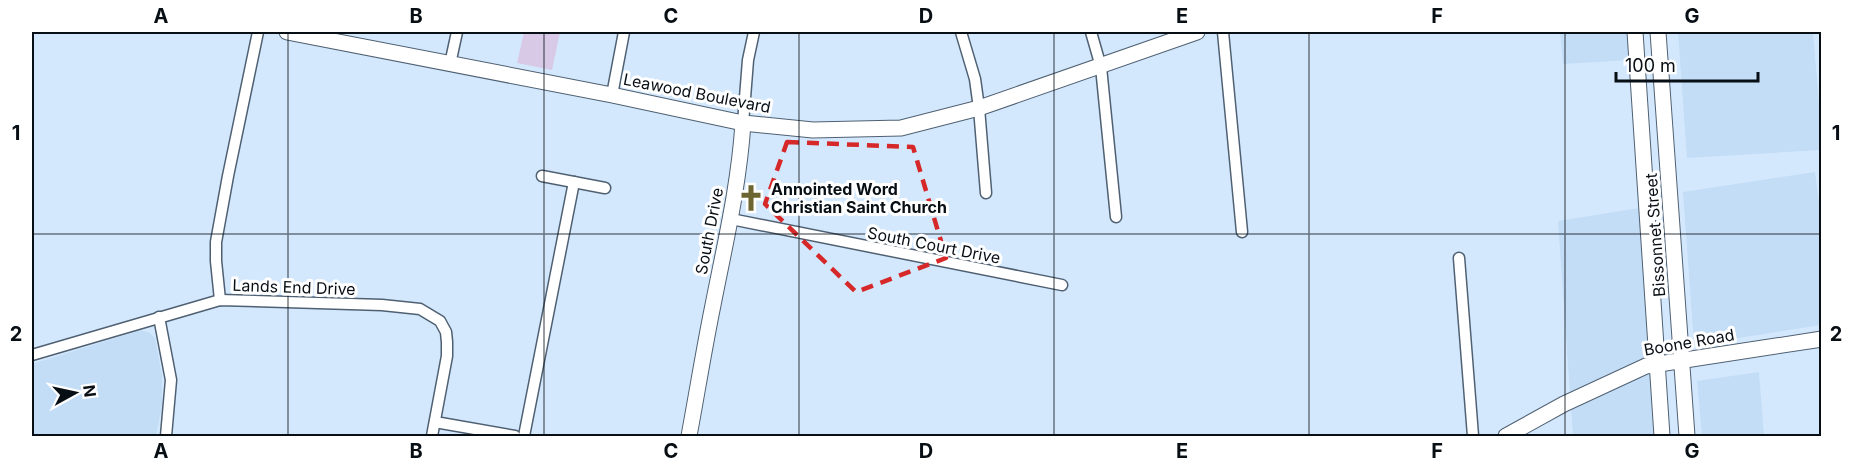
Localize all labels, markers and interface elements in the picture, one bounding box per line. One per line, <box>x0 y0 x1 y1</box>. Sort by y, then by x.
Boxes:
text: A <box>154 4 169 28</box>
text: B <box>409 4 423 28</box>
text: C <box>664 4 678 28</box>
text: D <box>919 4 933 28</box>
text: E <box>1176 4 1188 28</box>
text: F <box>1431 4 1443 28</box>
text: G <box>1684 4 1700 28</box>
scale bar <box>1616 45 1758 83</box>
text: 100 m <box>1625 55 1676 76</box>
street label: Leawood Boulevard <box>622 69 772 117</box>
text: 1 <box>12 121 20 145</box>
text: 1 <box>1832 121 1840 145</box>
street label: Bissonnet Street <box>1641 172 1669 298</box>
place label: Annointed Word Christian Saint Church <box>771 179 947 217</box>
church icon: Annointed Word Christian Saint Church <box>736 183 766 213</box>
street label: South Drive <box>691 186 727 276</box>
street label: South Court Drive <box>866 222 1002 268</box>
street label: Lands End Drive <box>232 275 356 299</box>
text: 2 <box>10 322 22 346</box>
text: 2 <box>1830 322 1842 346</box>
street label: Boone Road <box>1642 324 1736 360</box>
north arrow <box>45 363 105 423</box>
text: N <box>79 383 101 398</box>
text: A <box>154 439 169 463</box>
text: B <box>409 439 423 463</box>
text: C <box>664 439 678 463</box>
text: D <box>919 439 933 463</box>
text: E <box>1176 439 1188 463</box>
text: F <box>1431 439 1443 463</box>
text: G <box>1684 439 1700 463</box>

